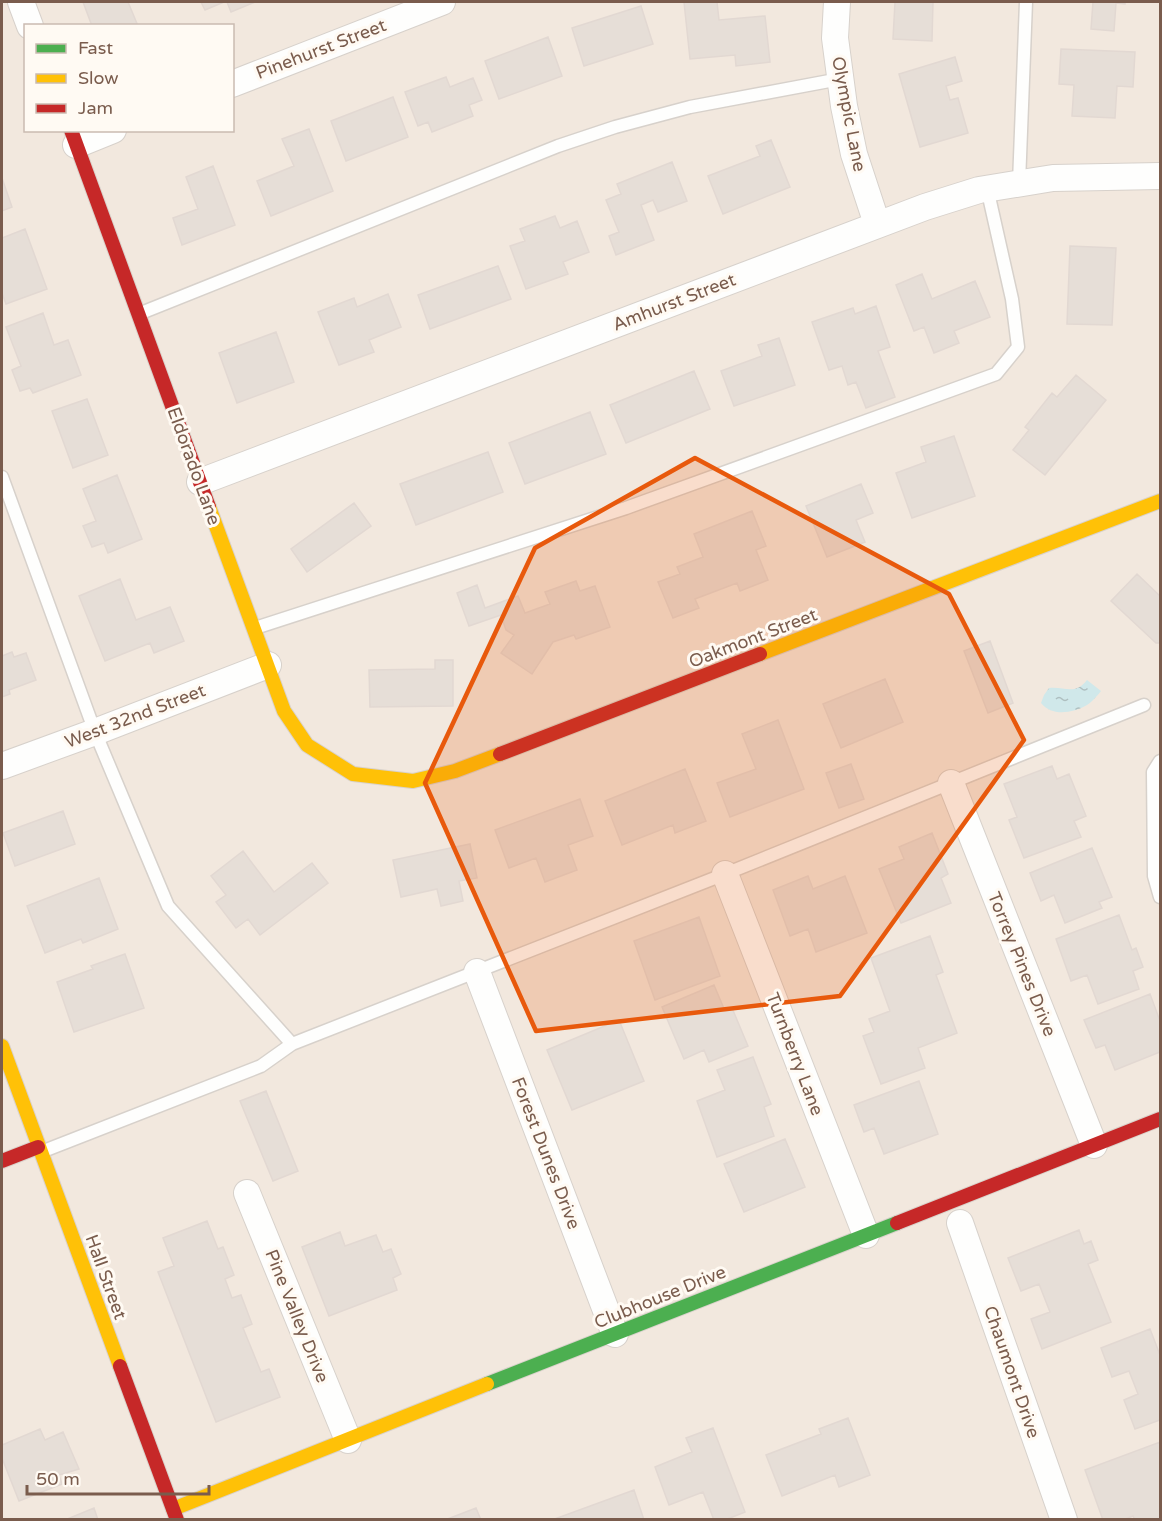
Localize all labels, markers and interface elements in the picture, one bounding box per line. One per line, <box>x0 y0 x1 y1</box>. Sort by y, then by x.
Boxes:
street label: Pinehurst Street <box>253 14 389 84</box>
legend <box>24 24 234 132</box>
text: Fast <box>78 37 113 59</box>
street label: Olympic Lane <box>827 55 871 173</box>
text: Slow <box>78 67 119 89</box>
text: Jam <box>78 97 113 119</box>
street label: Amhurst Street <box>609 268 739 336</box>
street label: Eldorado Lane <box>162 404 226 528</box>
street label: Oakmont Street <box>686 603 820 673</box>
street label: West 32nd Street <box>62 679 208 753</box>
street label: Torrey Pines Drive <box>983 889 1061 1039</box>
street label: Turnberry Lane <box>761 989 829 1119</box>
street label: Forest Dunes Drive <box>507 1074 585 1232</box>
street label: Hall Street <box>80 1232 132 1323</box>
street label: Pine Valley Drive <box>260 1246 334 1386</box>
street label: Clubhouse Drive <box>591 1261 729 1333</box>
street label: Chaumont Drive <box>979 1303 1045 1441</box>
scale bar <box>27 1458 208 1496</box>
text: 50 m <box>36 1468 80 1490</box>

